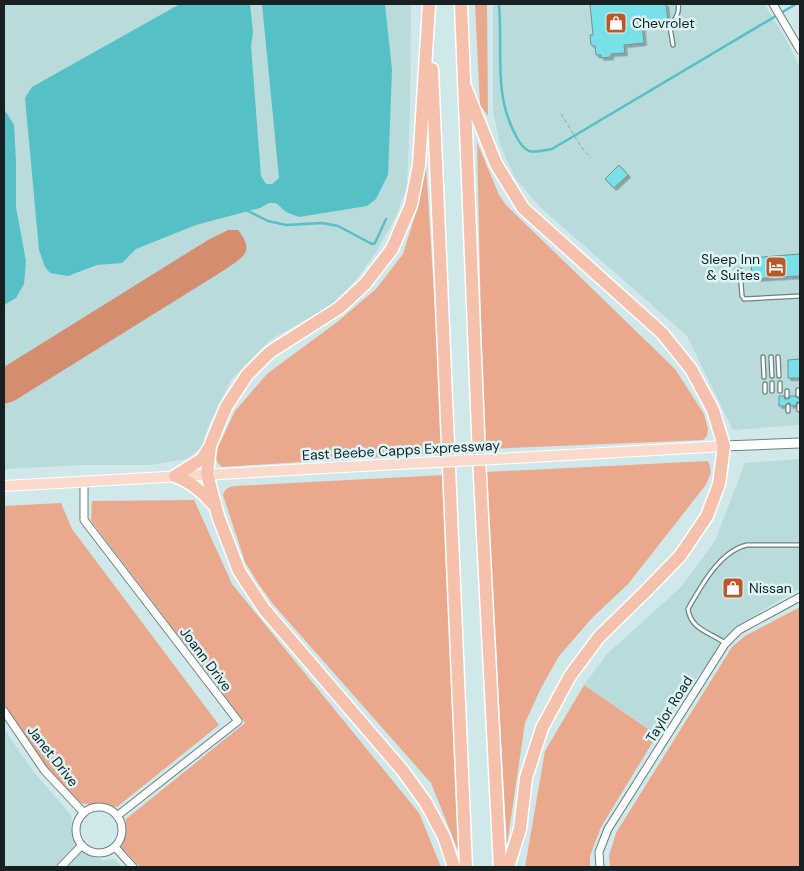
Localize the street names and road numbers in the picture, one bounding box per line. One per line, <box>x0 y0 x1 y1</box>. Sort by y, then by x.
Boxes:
street label: East Beebe Capps Expressway <box>302 436 501 464</box>
street label: Joann Drive <box>176 623 236 695</box>
street label: Taylor Road <box>642 672 696 746</box>
street label: Janet Drive <box>24 722 83 790</box>

